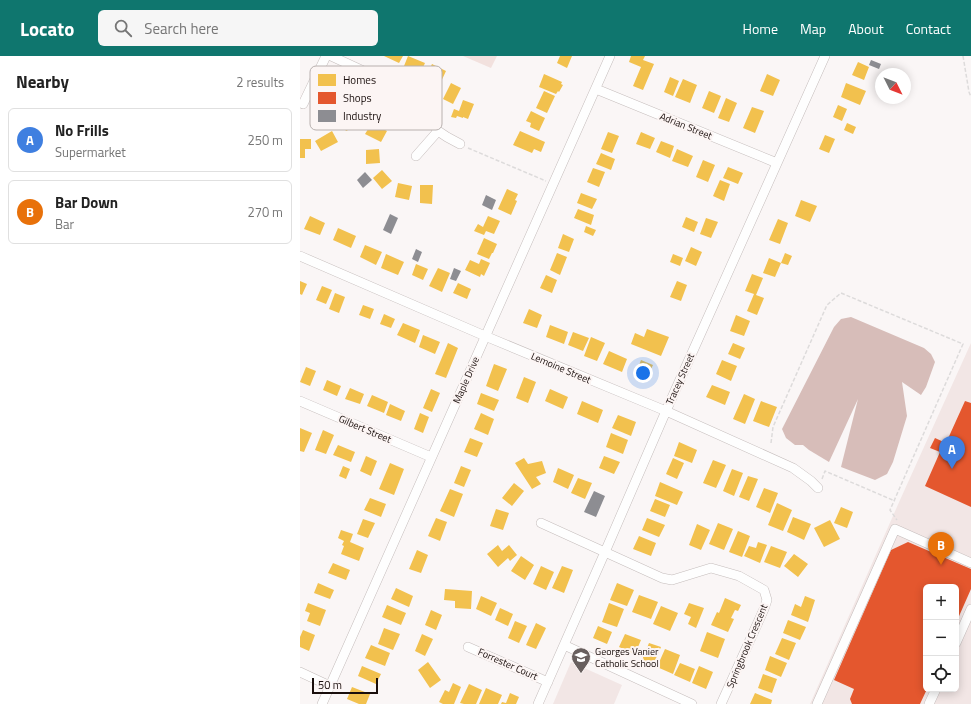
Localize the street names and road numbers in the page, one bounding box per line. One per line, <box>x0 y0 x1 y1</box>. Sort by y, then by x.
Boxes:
street label: Adrian Street <box>658 109 715 143</box>
street label: Lemoine Street <box>529 349 594 388</box>
street label: Tracey Street <box>662 350 698 407</box>
street label: Maple Drive <box>449 354 483 406</box>
street label: Gilbert Street <box>336 411 394 447</box>
street label: Springbrook Crescent <box>723 601 772 690</box>
street label: Forrester Court <box>476 644 541 684</box>

